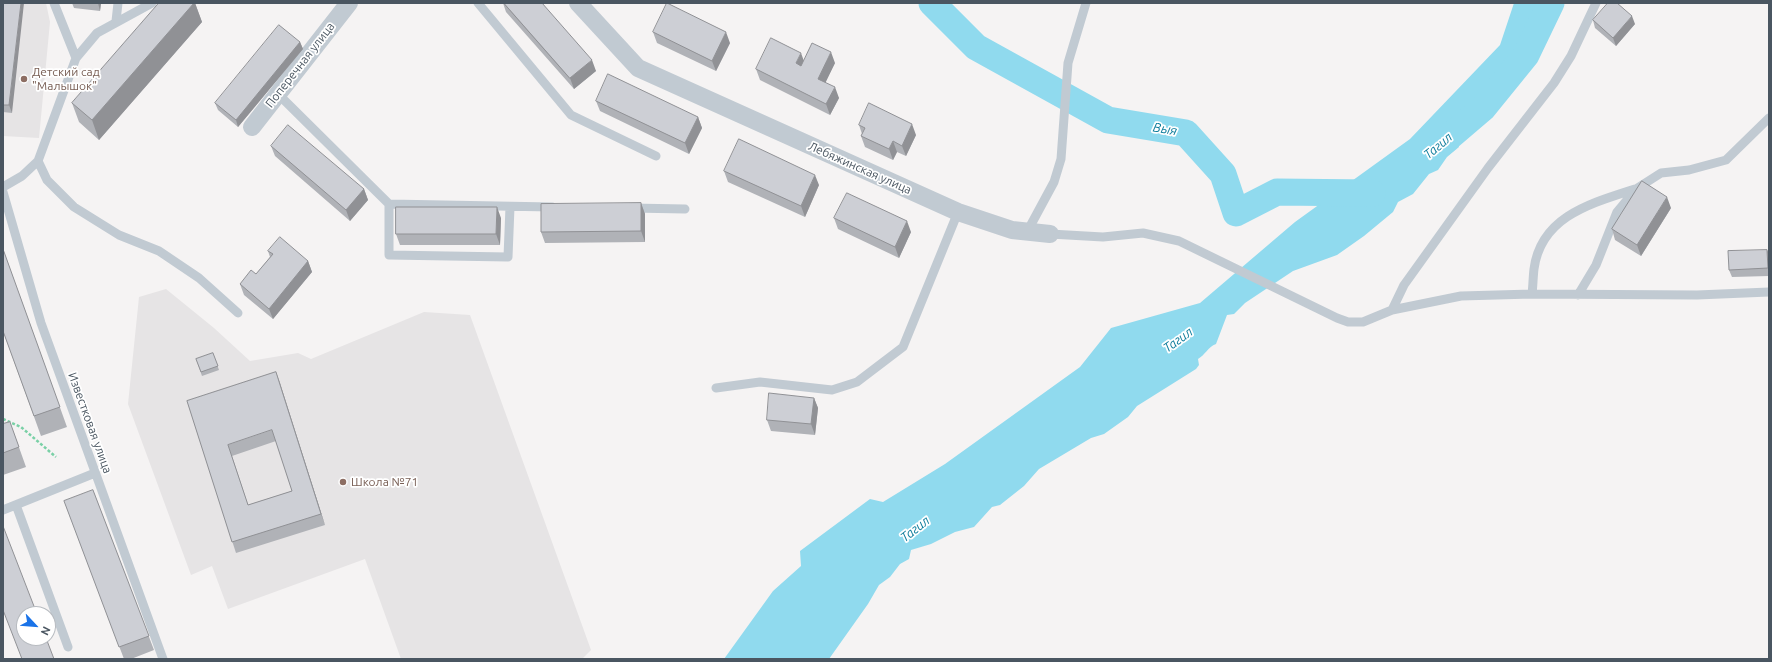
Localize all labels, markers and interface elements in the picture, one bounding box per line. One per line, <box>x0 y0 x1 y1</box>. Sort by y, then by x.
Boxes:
street label: Поперечная улица <box>262 20 338 110</box>
place label: Детский сад "Малышок" <box>32 65 100 93</box>
marker: Детский сад "Малышок" <box>19 74 29 84</box>
water label: Выя <box>1152 119 1178 139</box>
water label: Тагил <box>1420 130 1456 162</box>
street label: Лебяжинская улица <box>806 139 914 197</box>
water label: Тагил <box>1160 324 1196 356</box>
street label: Известковая улица <box>65 371 115 475</box>
place label: Школа №71 <box>351 475 418 489</box>
marker: Школа №71 <box>338 477 348 487</box>
water label: Тагил <box>897 513 933 545</box>
north arrow <box>16 606 56 646</box>
text: N <box>39 624 53 637</box>

